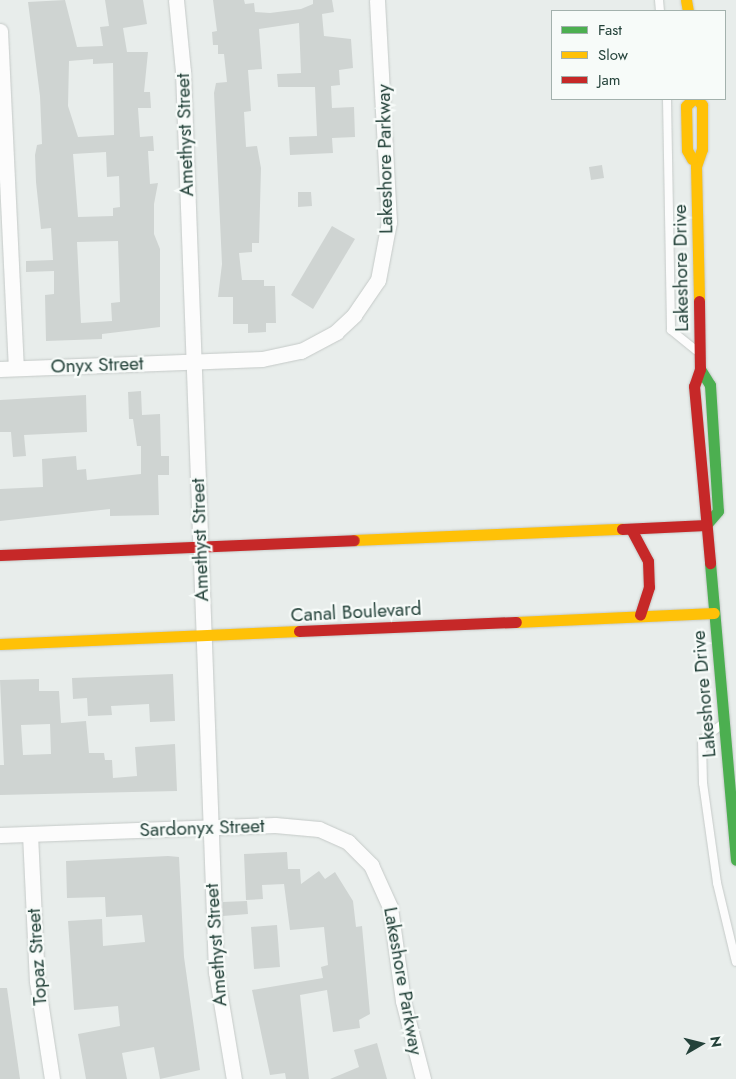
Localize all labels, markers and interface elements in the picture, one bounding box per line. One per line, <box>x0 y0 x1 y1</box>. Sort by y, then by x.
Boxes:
legend <box>551 10 726 100</box>
text: Fast <box>598 19 622 41</box>
text: Slow <box>598 44 628 66</box>
text: Jam <box>598 69 621 91</box>
street label: Amethyst Street <box>171 73 199 197</box>
street label: Lakeshore Parkway <box>372 84 398 234</box>
street label: Lakeshore Drive <box>668 204 694 332</box>
street label: Onyx Street <box>50 352 144 378</box>
street label: Amethyst Street <box>186 478 214 602</box>
street label: Canal Boulevard <box>290 597 422 627</box>
street label: Lakeshore Drive <box>687 629 721 759</box>
street label: Sardonyx Street <box>139 814 265 842</box>
street label: Amethyst Street <box>200 883 232 1007</box>
street label: Lakeshore Parkway <box>379 905 427 1057</box>
street label: Topaz Street <box>22 908 52 1006</box>
north arrow <box>676 1019 726 1069</box>
text: N <box>705 1035 727 1049</box>

